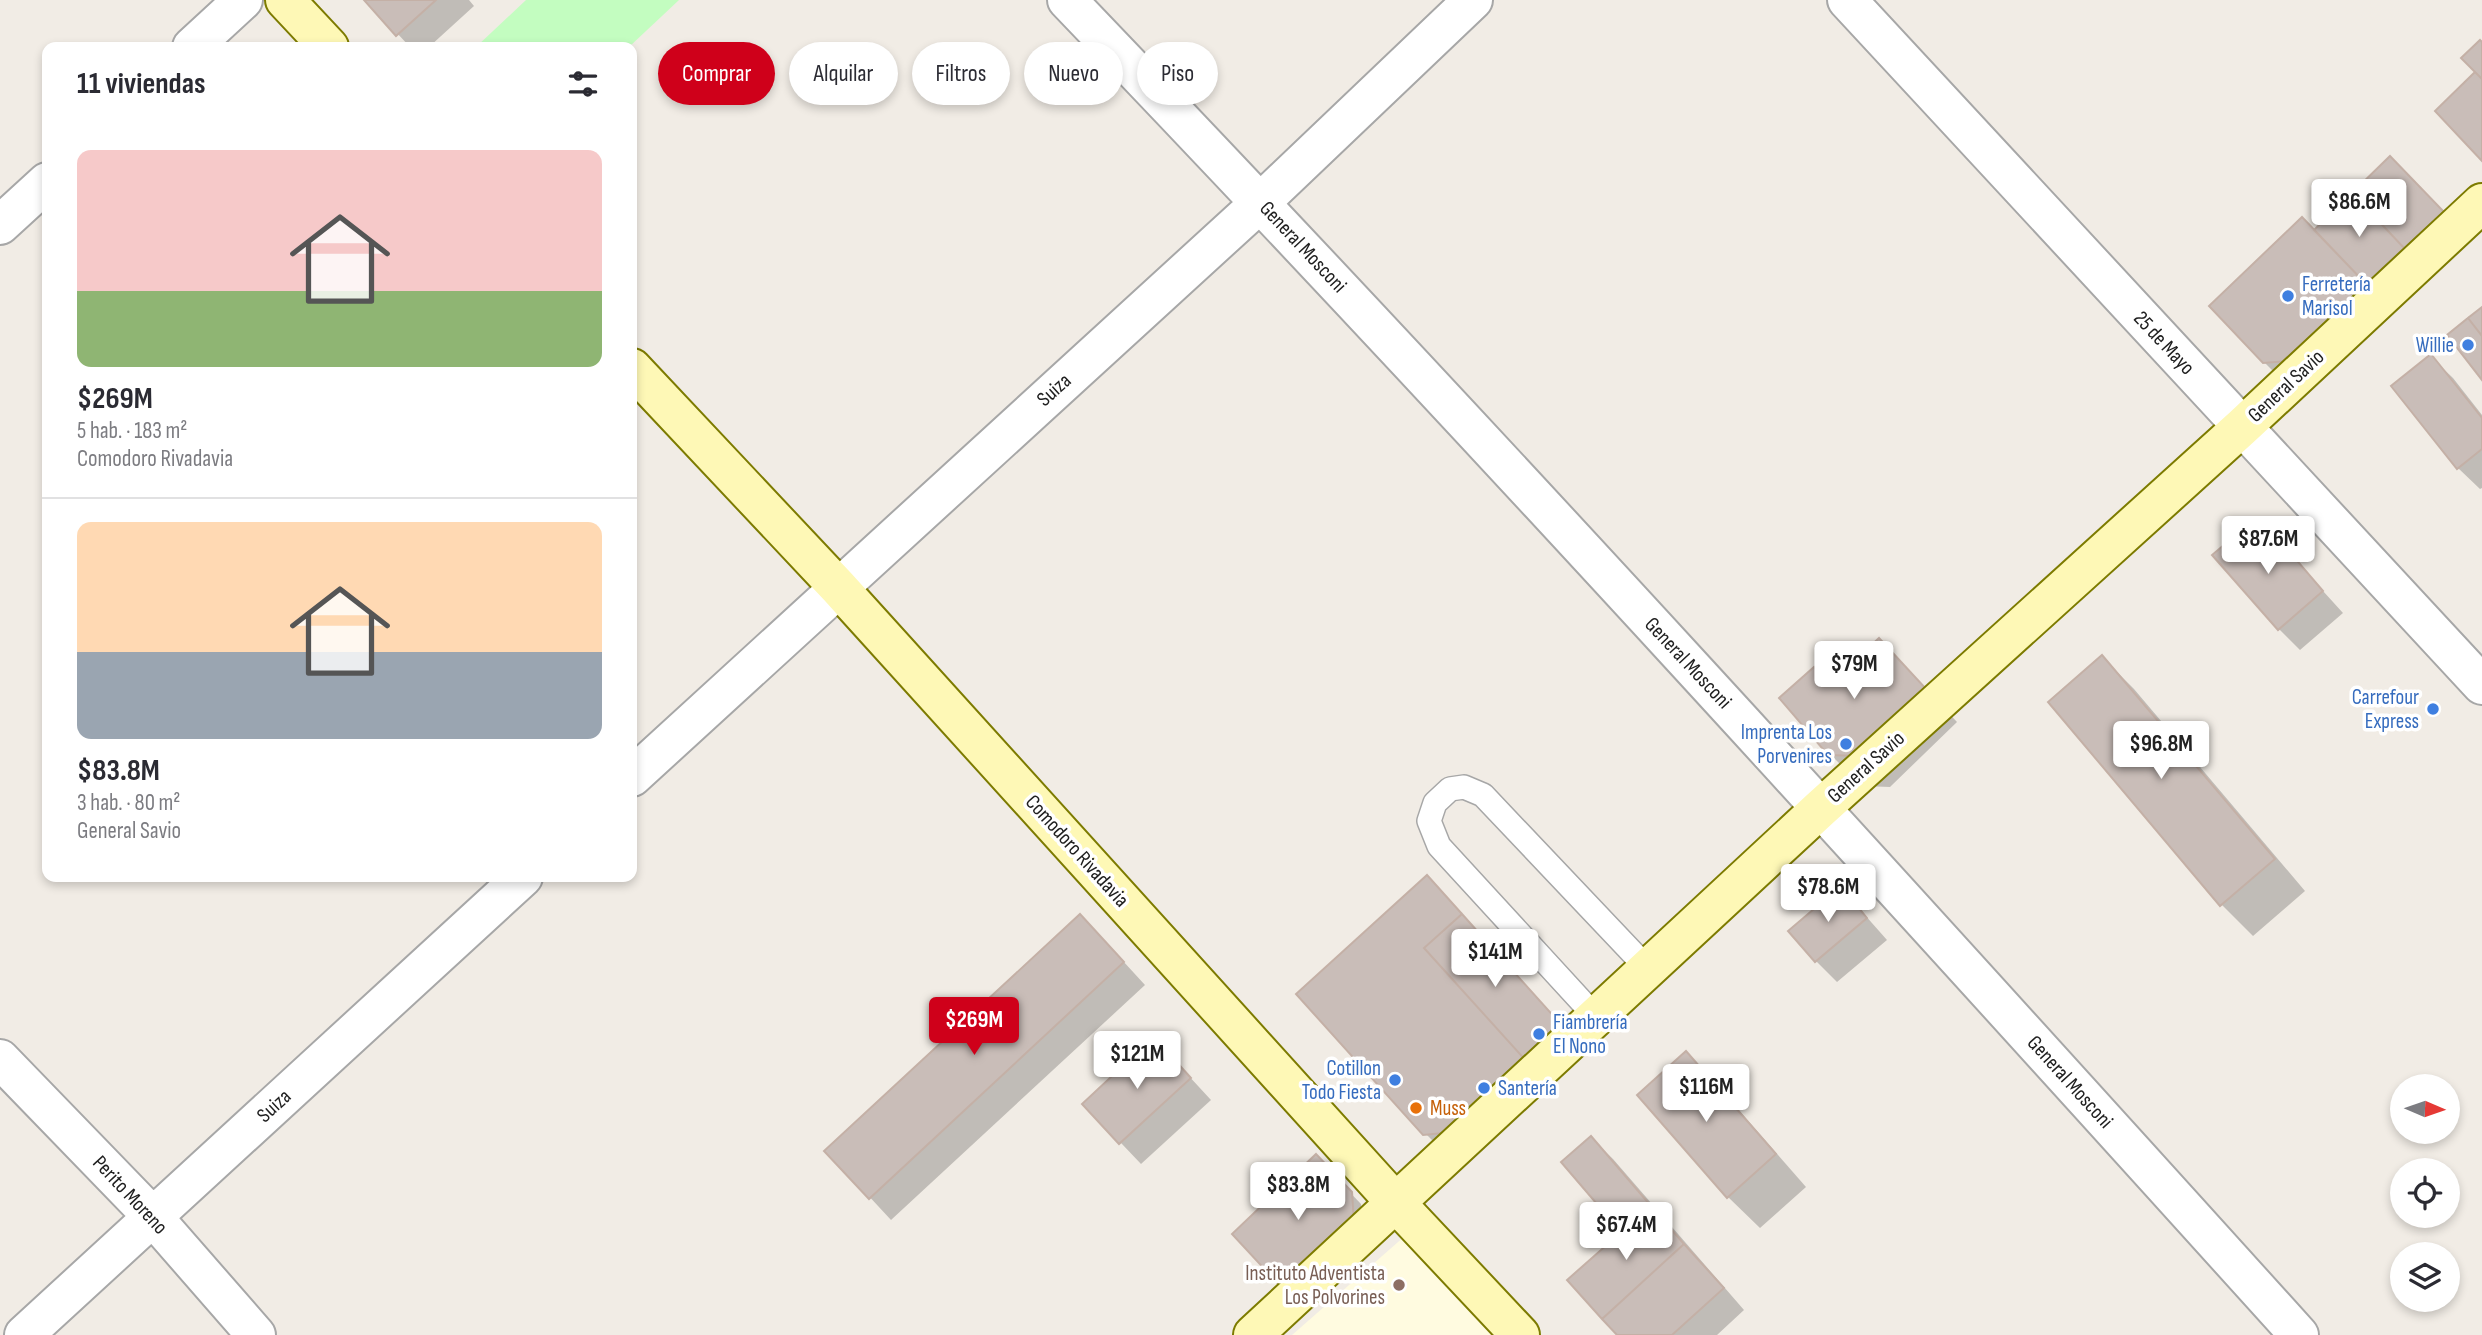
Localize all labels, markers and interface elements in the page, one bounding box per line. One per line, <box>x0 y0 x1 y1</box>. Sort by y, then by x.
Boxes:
chip: Comprar <box>658 42 775 105</box>
chip: Alquilar <box>789 42 898 105</box>
chip: Filtros <box>912 42 1010 105</box>
chip: Nuevo <box>1024 42 1123 105</box>
chip: Piso <box>1137 42 1218 105</box>
icon: filters <box>564 65 602 103</box>
text: 11 viviendas <box>77 66 206 102</box>
pin: $86.6M <box>2302 180 2416 239</box>
text: $86.6M <box>2327 188 2391 216</box>
icon: home <box>277 196 403 322</box>
street label: General Mosconi <box>1254 196 1352 298</box>
place label: Ferretería Marisol <box>2302 272 2371 321</box>
marker: Ferretería Marisol <box>2280 288 2296 304</box>
street label: 25 de Mayo <box>2128 306 2200 380</box>
place label: Willie <box>2416 333 2454 358</box>
marker: Willie <box>2460 337 2476 353</box>
street label: General Savio <box>2243 344 2329 428</box>
street label: Suiza <box>1032 368 1076 412</box>
text: $269M <box>77 381 153 417</box>
text: 5 hab. · 183 m² <box>77 417 188 445</box>
text: Comodoro Rivadavia <box>77 445 233 473</box>
pin: $87.6M <box>2211 516 2325 576</box>
text: $87.6M <box>2238 525 2298 553</box>
icon: home <box>277 568 403 694</box>
street label: General Mosconi <box>1639 612 1737 714</box>
pin: $79M <box>1813 642 1895 701</box>
text: $79M <box>1830 650 1878 678</box>
place label: Carrefour Express <box>2352 685 2419 734</box>
marker: Carrefour Express <box>2425 701 2441 717</box>
place label: Imprenta Los Porvenires <box>1741 720 1832 769</box>
pin: $96.8M <box>2104 722 2218 781</box>
street label: General Savio <box>1822 726 1910 808</box>
text: $96.8M <box>2129 730 2193 758</box>
marker: Imprenta Los Porvenires <box>1838 736 1854 752</box>
text: $83.8M <box>77 753 160 789</box>
text: 3 hab. · 80 m² <box>77 789 180 817</box>
street label: Comodoro Rivadavia <box>1020 790 1134 912</box>
text: General Savio <box>77 817 181 845</box>
pin: $78.6M <box>1771 864 1885 924</box>
text: $78.6M <box>1797 873 1859 901</box>
pin: $141M <box>1446 930 1544 989</box>
text: $141M <box>1467 938 1523 966</box>
pin: $269M <box>925 998 1023 1057</box>
text: $269M <box>945 1006 1003 1034</box>
place label: Fiambrería El Nono <box>1553 1010 1628 1059</box>
marker: Fiambrería El Nono <box>1531 1026 1547 1042</box>
street label: General Mosconi <box>2022 1031 2118 1133</box>
pin: $121M <box>1088 1032 1186 1091</box>
text: $121M <box>1110 1040 1164 1068</box>
place label: Cotillon Todo Fiesta <box>1302 1056 1381 1105</box>
pin: $116M <box>1657 1064 1755 1124</box>
marker: Cotillon Todo Fiesta <box>1387 1072 1403 1088</box>
text: $116M <box>1678 1073 1734 1101</box>
north arrow <box>2390 1074 2460 1144</box>
map controls <box>2390 1074 2460 1312</box>
place label: Santería <box>1498 1076 1557 1101</box>
marker: Santería <box>1476 1080 1492 1096</box>
street label: Suiza <box>252 1084 296 1128</box>
place label: Muss <box>1430 1096 1466 1121</box>
marker: Muss <box>1408 1100 1424 1116</box>
street label: Perito Moreno <box>87 1150 173 1240</box>
button: locate <box>2390 1158 2460 1228</box>
pin: $83.8M <box>1241 1162 1355 1222</box>
text: $83.8M <box>1266 1171 1330 1199</box>
pin: $67.4M <box>1569 1202 1683 1262</box>
text: $67.4M <box>1595 1211 1657 1239</box>
button: layers <box>2390 1242 2460 1312</box>
place label: Instituto Adventista Los Polvorines <box>1245 1261 1385 1310</box>
marker: Instituto Adventista Los Polvorines <box>1391 1277 1407 1293</box>

